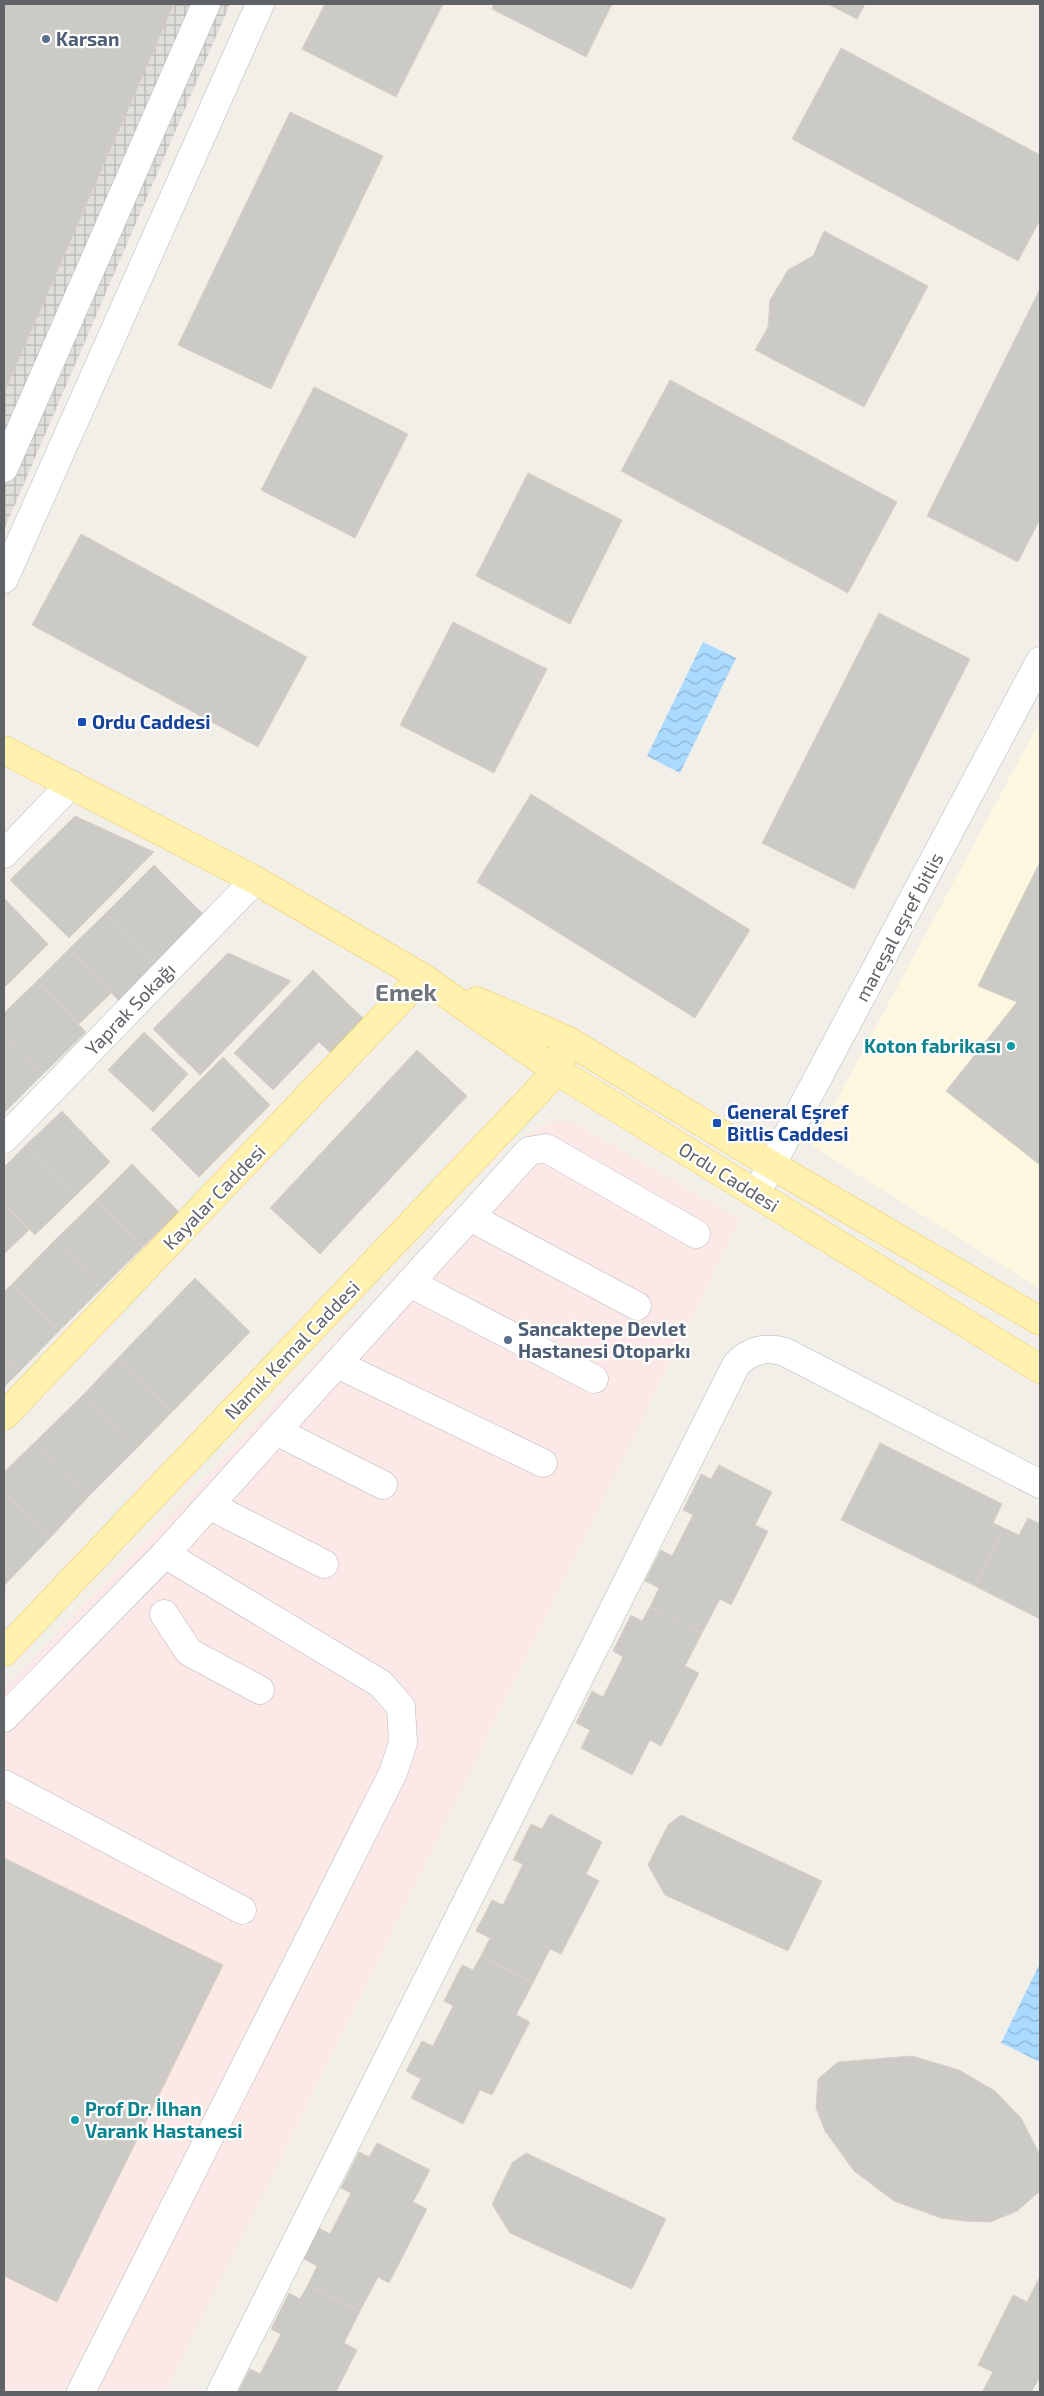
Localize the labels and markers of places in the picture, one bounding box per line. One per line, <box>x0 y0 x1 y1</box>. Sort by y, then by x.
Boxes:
place label: Karsan <box>56 27 119 50</box>
marker: Karsan <box>40 33 52 45</box>
place label: Ordu Caddesi <box>92 710 211 733</box>
marker: Ordu Caddesi <box>76 716 88 728</box>
place label: Koton fabrikası <box>864 1034 1001 1057</box>
marker: Koton fabrikası <box>1005 1040 1017 1052</box>
place label: General Eşref Bitlis Caddesi <box>727 1100 850 1145</box>
marker: General Eşref Bitlis Caddesi <box>711 1117 723 1129</box>
place label: Sancaktepe Devlet Hastanesi Otoparkı <box>518 1317 691 1362</box>
marker: Sancaktepe Devlet Hastanesi Otoparkı <box>502 1334 514 1346</box>
place label: Prof Dr. İlhan Varank Hastanesi <box>85 2097 243 2142</box>
marker: Prof Dr. İlhan Varank Hastanesi <box>69 2114 81 2126</box>

